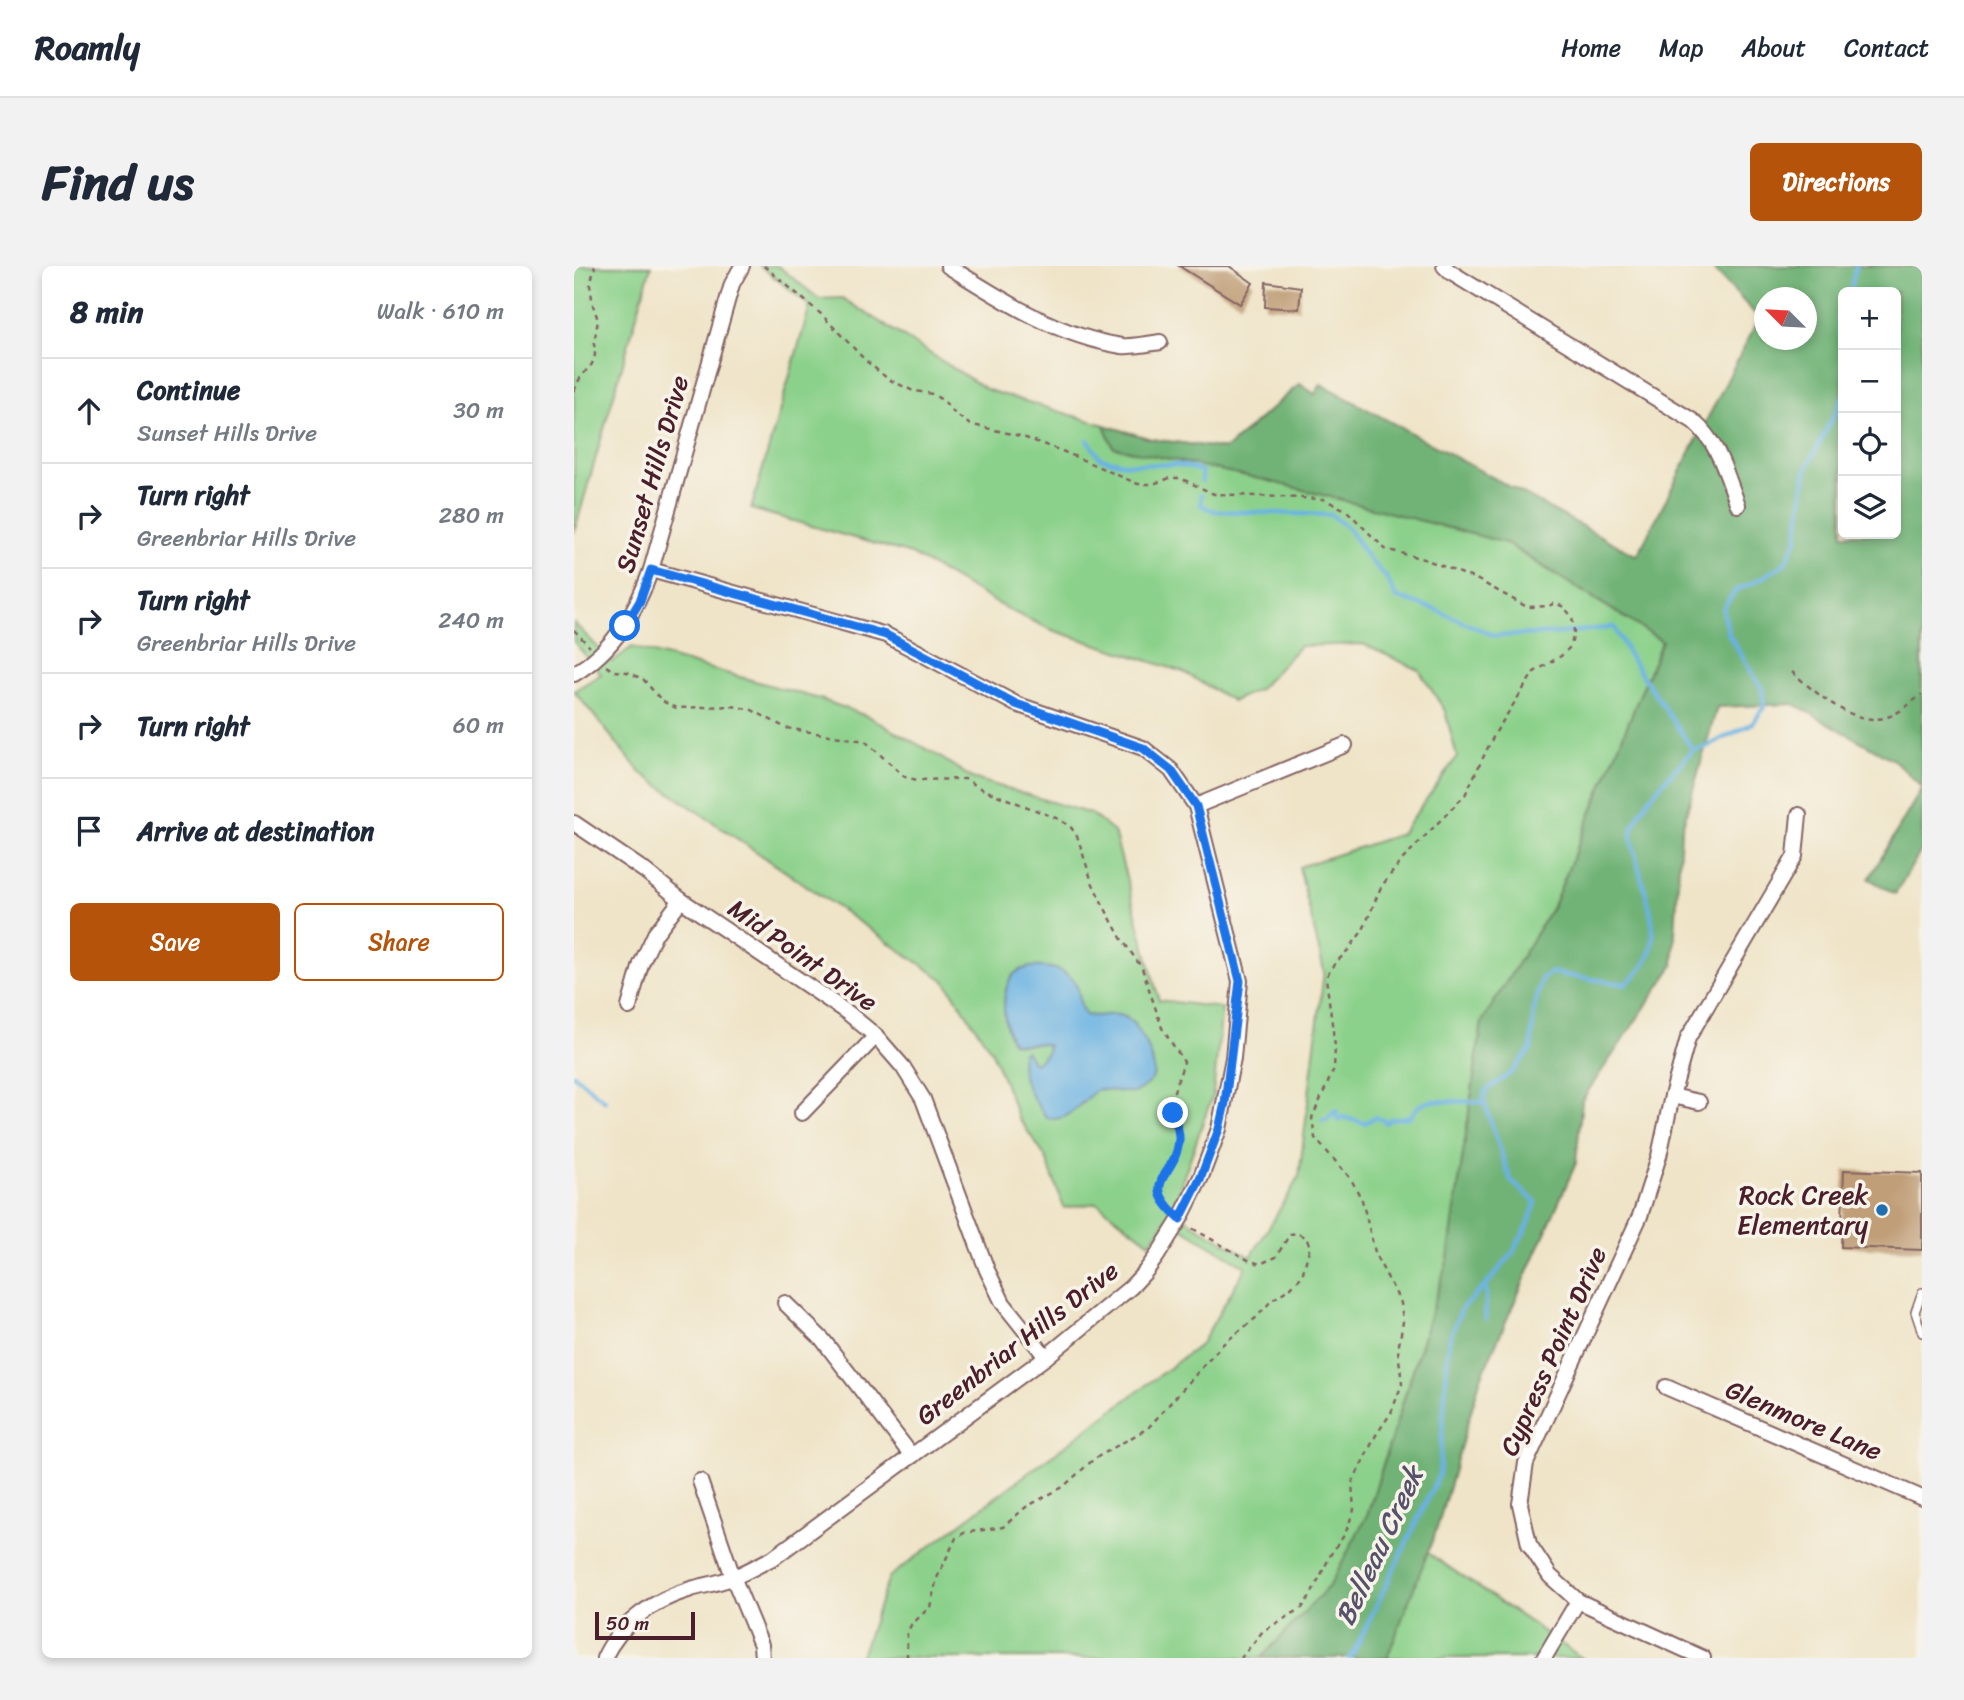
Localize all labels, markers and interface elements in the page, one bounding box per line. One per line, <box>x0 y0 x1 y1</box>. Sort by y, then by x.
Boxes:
text: Roamly <box>35 19 140 77</box>
text: Home <box>1561 27 1621 69</box>
text: Map <box>1659 27 1703 69</box>
text: About <box>1741 27 1806 69</box>
text: Contact <box>1844 27 1929 69</box>
text: Find us <box>42 139 194 226</box>
button: Directions <box>1750 143 1922 221</box>
text: 8 min <box>70 285 143 339</box>
north arrow <box>1754 287 1817 350</box>
map controls <box>1838 287 1901 539</box>
button: + <box>1838 287 1901 350</box>
text: Walk · 610 m <box>377 291 504 332</box>
button: − <box>1838 350 1901 413</box>
text: Continue <box>137 367 240 413</box>
street label: Sunset Hills Drive <box>602 370 702 578</box>
text: 30 m <box>453 390 504 431</box>
icon: ahead <box>70 392 108 430</box>
text: Sunset Hills Drive <box>137 413 317 454</box>
button: locate <box>1838 413 1901 476</box>
text: Turn right <box>137 472 250 518</box>
button: layers <box>1838 476 1901 539</box>
text: 280 m <box>439 495 504 536</box>
icon: right <box>70 497 108 535</box>
text: Greenbriar Hills Drive <box>137 518 356 559</box>
text: Turn right <box>137 577 250 623</box>
text: 240 m <box>438 600 504 641</box>
icon: right <box>70 602 108 640</box>
route start <box>609 610 640 641</box>
text: Greenbriar Hills Drive <box>137 623 356 664</box>
text: Turn right <box>137 703 250 749</box>
text: 60 m <box>453 705 504 746</box>
icon: right <box>70 707 108 745</box>
text: Arrive at destination <box>137 808 374 854</box>
icon: arrive <box>70 812 108 850</box>
street label: Mid Point Drive <box>718 886 888 1024</box>
button: Save <box>70 903 280 981</box>
button: Share <box>294 903 504 981</box>
route end <box>1157 1097 1188 1128</box>
place label: Rock Creek Elementary <box>1737 1172 1869 1248</box>
marker: Rock Creek Elementary <box>1874 1202 1890 1218</box>
street label: Cypress Point Drive <box>1486 1239 1620 1463</box>
street label: Greenbriar Hills Drive <box>905 1249 1129 1437</box>
street label: Glenmore Lane <box>1718 1366 1890 1474</box>
water label: Belleau Creek <box>1321 1456 1439 1634</box>
text: 50 m <box>606 1607 649 1640</box>
scale bar <box>595 1609 695 1641</box>

